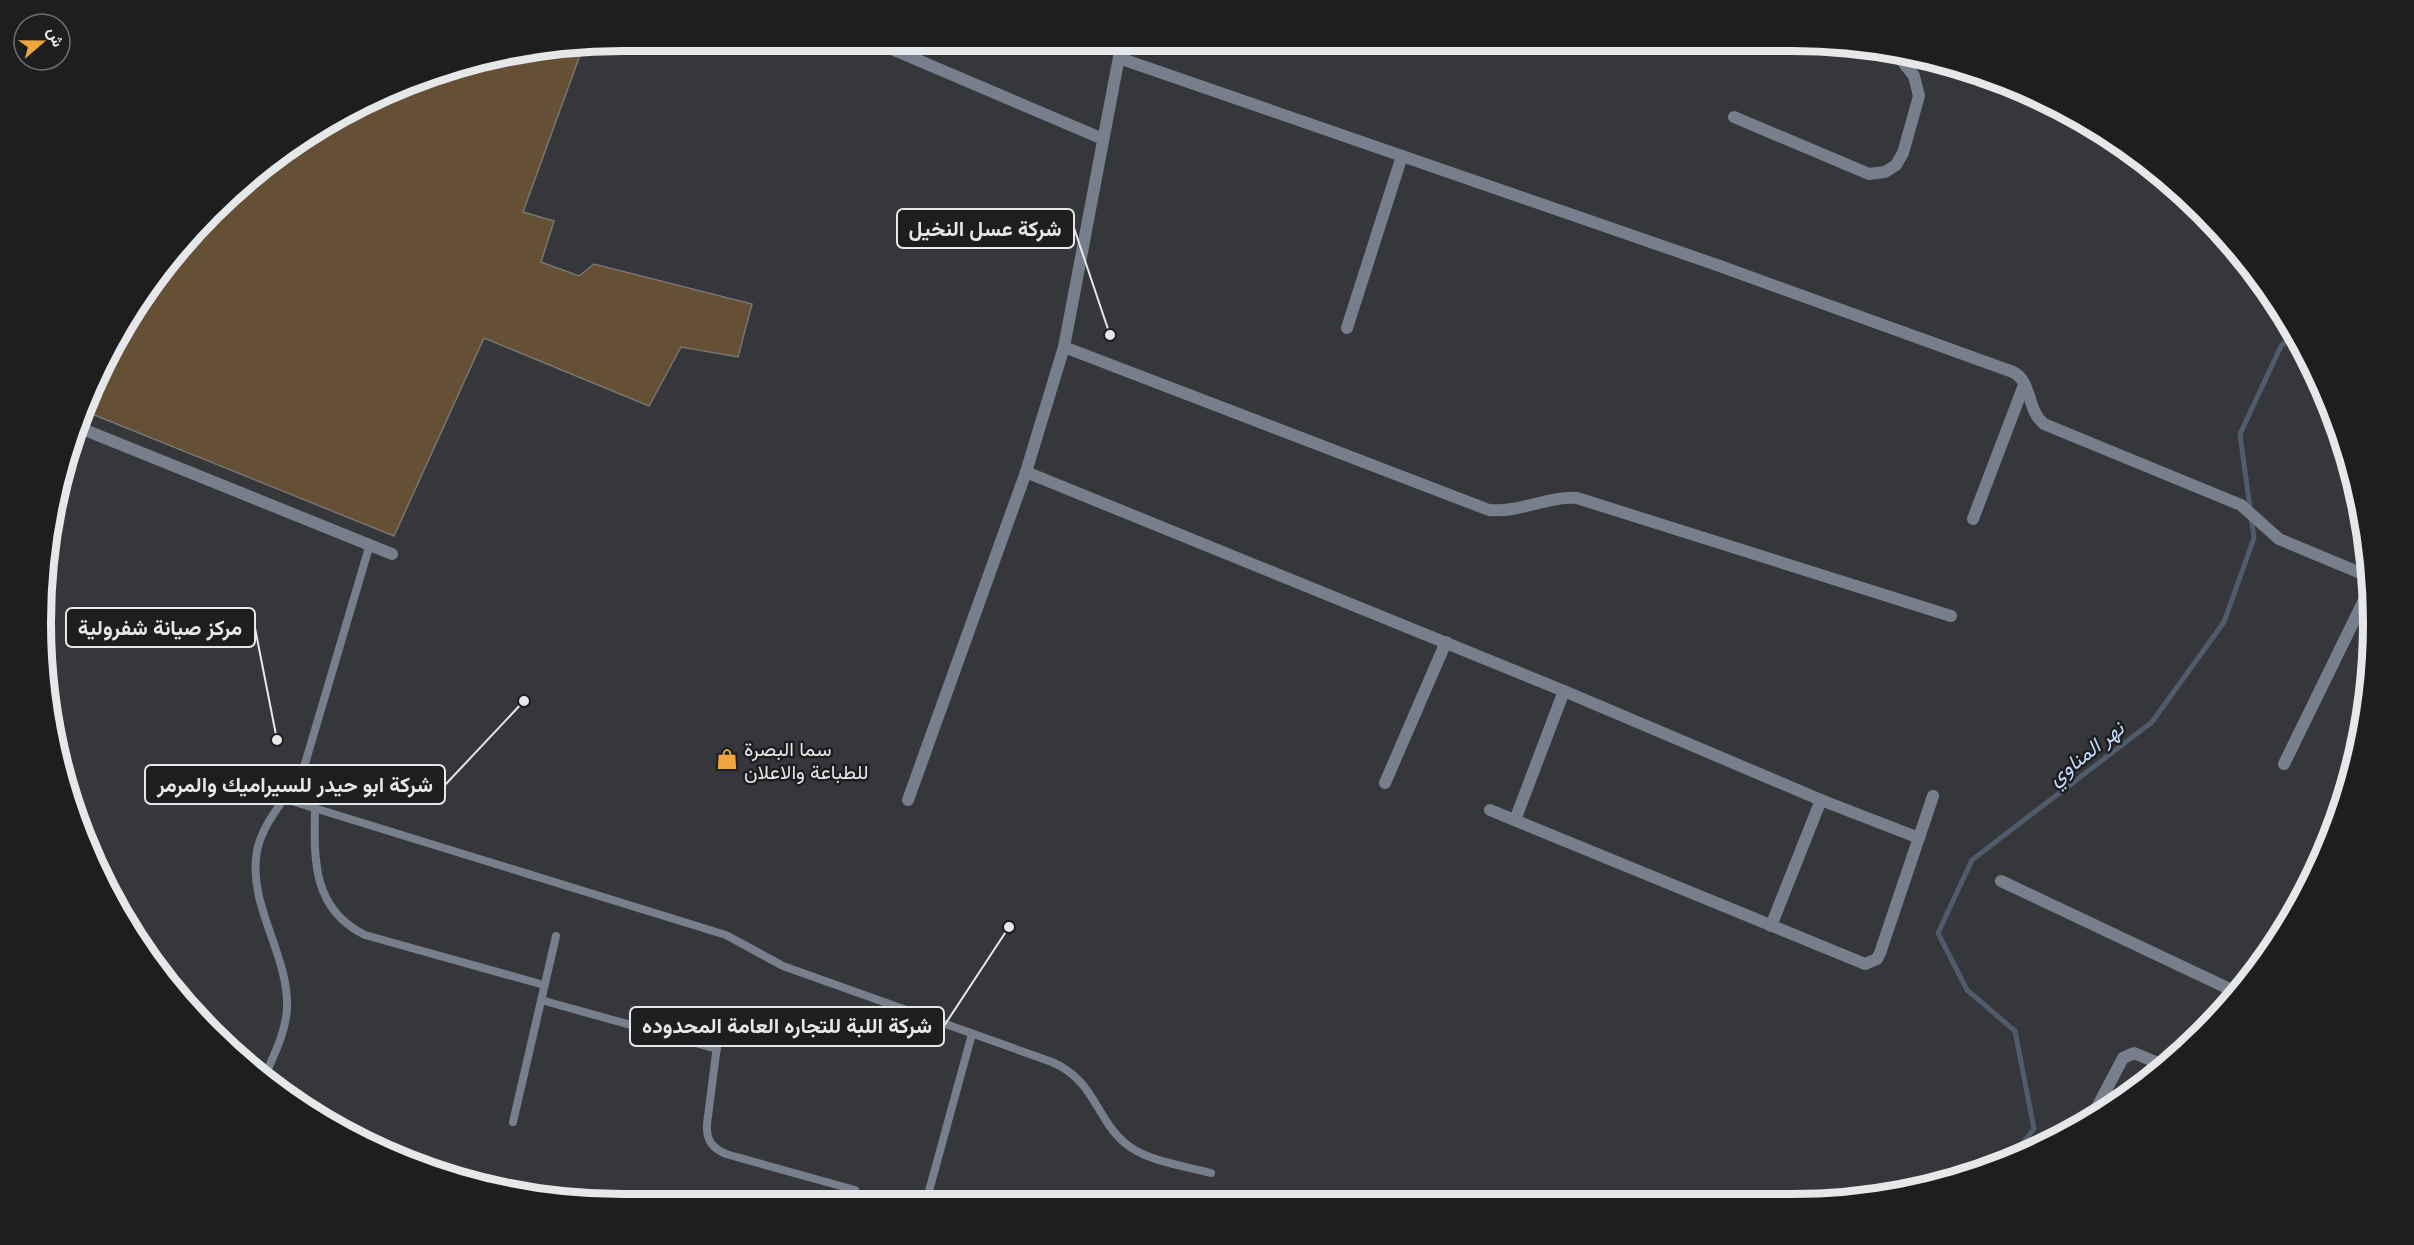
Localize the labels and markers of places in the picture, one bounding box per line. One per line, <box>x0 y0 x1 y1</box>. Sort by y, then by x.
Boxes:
callout: شركة عسل النخيل <box>897 209 1074 248</box>
callout: مركز صيانة شفرولية <box>66 608 255 647</box>
place label: سما البصرة للطباعة والاعلان <box>744 736 869 785</box>
shop icon: سما البصرة للطباعة والاعلان <box>715 747 739 771</box>
callout: شركة ابو حيدر للسيراميك والمرمر <box>145 765 445 804</box>
callout: شركة اللبة للتجاره العامة المحدوده <box>630 1007 944 1046</box>

